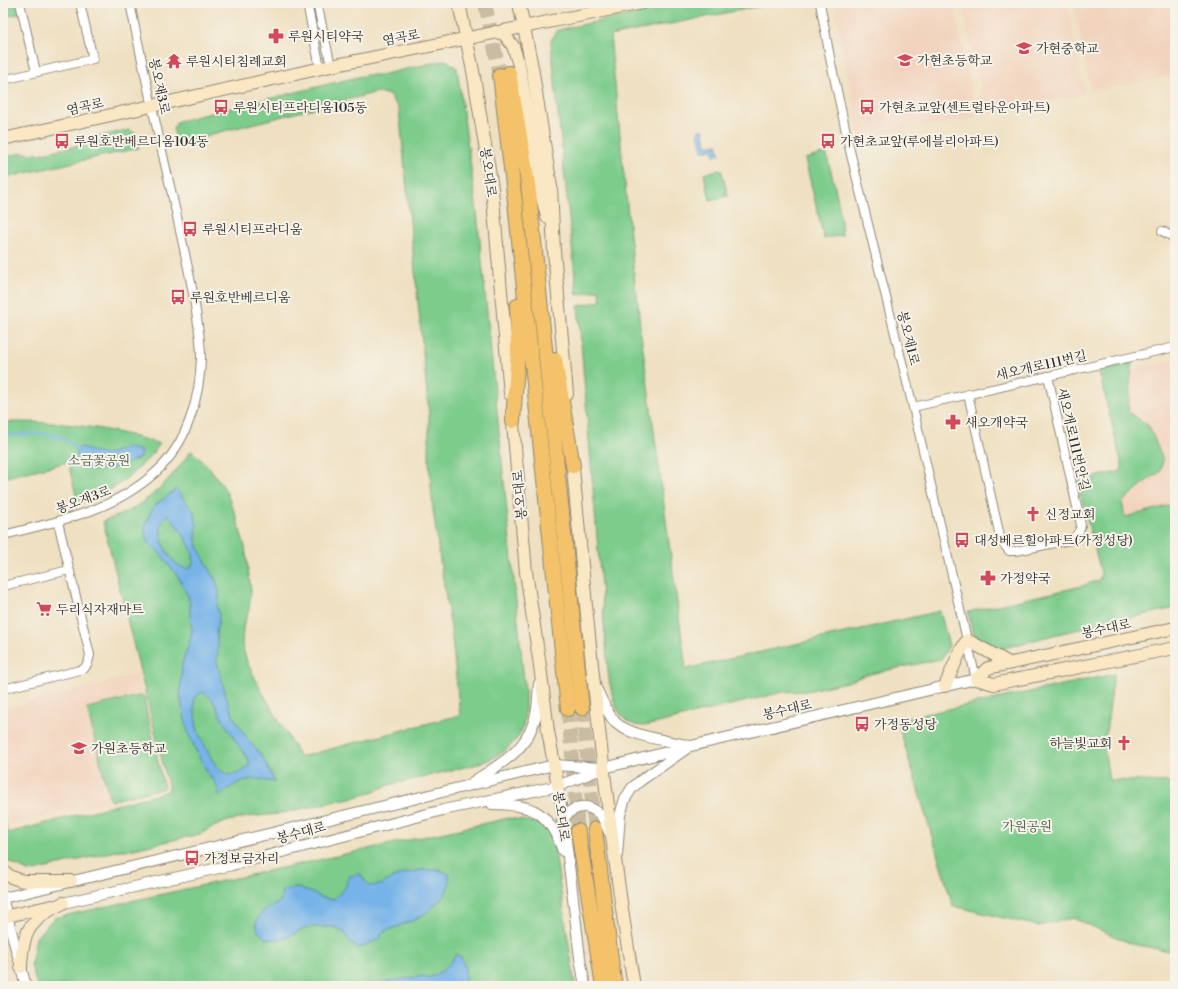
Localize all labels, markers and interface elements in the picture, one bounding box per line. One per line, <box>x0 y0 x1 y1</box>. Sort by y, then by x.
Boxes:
street label: 염곡로 <box>381 26 422 49</box>
pharmacy icon: 루원시티약국 <box>267 27 285 45</box>
place label: 루원시티약국 <box>288 29 364 45</box>
school or university icon: 가현중학교 <box>1015 39 1033 57</box>
place label: 가현중학교 <box>1036 41 1099 57</box>
school or university icon: 가현초등학교 <box>896 51 914 69</box>
temple icon: 루원시티침례교회 <box>165 52 183 70</box>
place label: 가현초등학교 <box>917 53 993 69</box>
place label: 루원시티침례교회 <box>186 54 286 70</box>
street label: 봉오재3로 <box>145 56 173 116</box>
street label: 염곡로 <box>65 95 106 119</box>
bus stop icon: 루원시티프라디움105동 <box>212 98 230 116</box>
bus stop icon: 가현초교앞(센트럴타운아파트) <box>858 98 876 116</box>
place label: 루원시티프라디움105동 <box>233 100 367 116</box>
place label: 가현초교앞(센트럴타운아파트) <box>879 100 1050 116</box>
bus stop icon: 루원호반베르디움104동 <box>53 132 71 150</box>
bus stop icon: 가현초교앞(루에블리아파트) <box>819 132 837 150</box>
place label: 루원호반베르디움104동 <box>74 134 209 150</box>
place label: 가현초교앞(루에블리아파트) <box>840 134 999 150</box>
street label: 봉오대로 <box>477 146 499 199</box>
bus stop icon: 루원시티프라디움 <box>181 220 199 238</box>
place label: 루원시티프라디움 <box>202 222 303 238</box>
bus stop icon: 루원호반베르디움 <box>169 288 187 306</box>
place label: 루원호반베르디움 <box>190 290 291 306</box>
street label: 봉오재1로 <box>894 309 923 368</box>
street label: 새오개로111번길 <box>994 348 1088 384</box>
street label: 새오개로111번안길 <box>1053 386 1093 492</box>
pharmacy icon: 새오개약국 <box>944 413 962 431</box>
place label: 새오개약국 <box>965 415 1028 431</box>
park label: 소금꽃공원 <box>68 453 130 469</box>
street label: 봉오대로 <box>510 469 530 521</box>
street label: 봉오재3로 <box>54 482 113 517</box>
church icon: 신정교회 <box>1024 505 1042 523</box>
place label: 신정교회 <box>1045 507 1095 523</box>
bus stop icon: 대성베르힐아파트(가정성당) <box>953 531 971 549</box>
place label: 대성베르힐아파트(가정성당) <box>974 533 1133 549</box>
pharmacy icon: 가정약국 <box>979 569 997 587</box>
place label: 가정약국 <box>1000 571 1051 587</box>
supermarket icon: 두리식자재마트 <box>35 600 53 618</box>
place label: 두리식자재마트 <box>56 602 144 618</box>
street label: 봉수대로 <box>1080 616 1133 642</box>
street label: 봉수대로 <box>761 696 814 723</box>
bus stop icon: 가정동성당 <box>853 715 871 733</box>
place label: 가정동성당 <box>874 717 937 733</box>
church icon: 하늘빛교회 <box>1115 734 1133 752</box>
place label: 하늘빛교회 <box>1049 736 1112 752</box>
school or university icon: 가원초등학교 <box>70 739 88 757</box>
place label: 가원초등학교 <box>91 741 167 757</box>
street label: 봉오대로 <box>550 790 572 843</box>
street label: 봉수대로 <box>275 819 328 847</box>
park label: 가원공원 <box>1002 819 1052 835</box>
bus stop icon: 가정보금자리 <box>183 849 201 867</box>
place label: 가정보금자리 <box>204 851 279 867</box>

